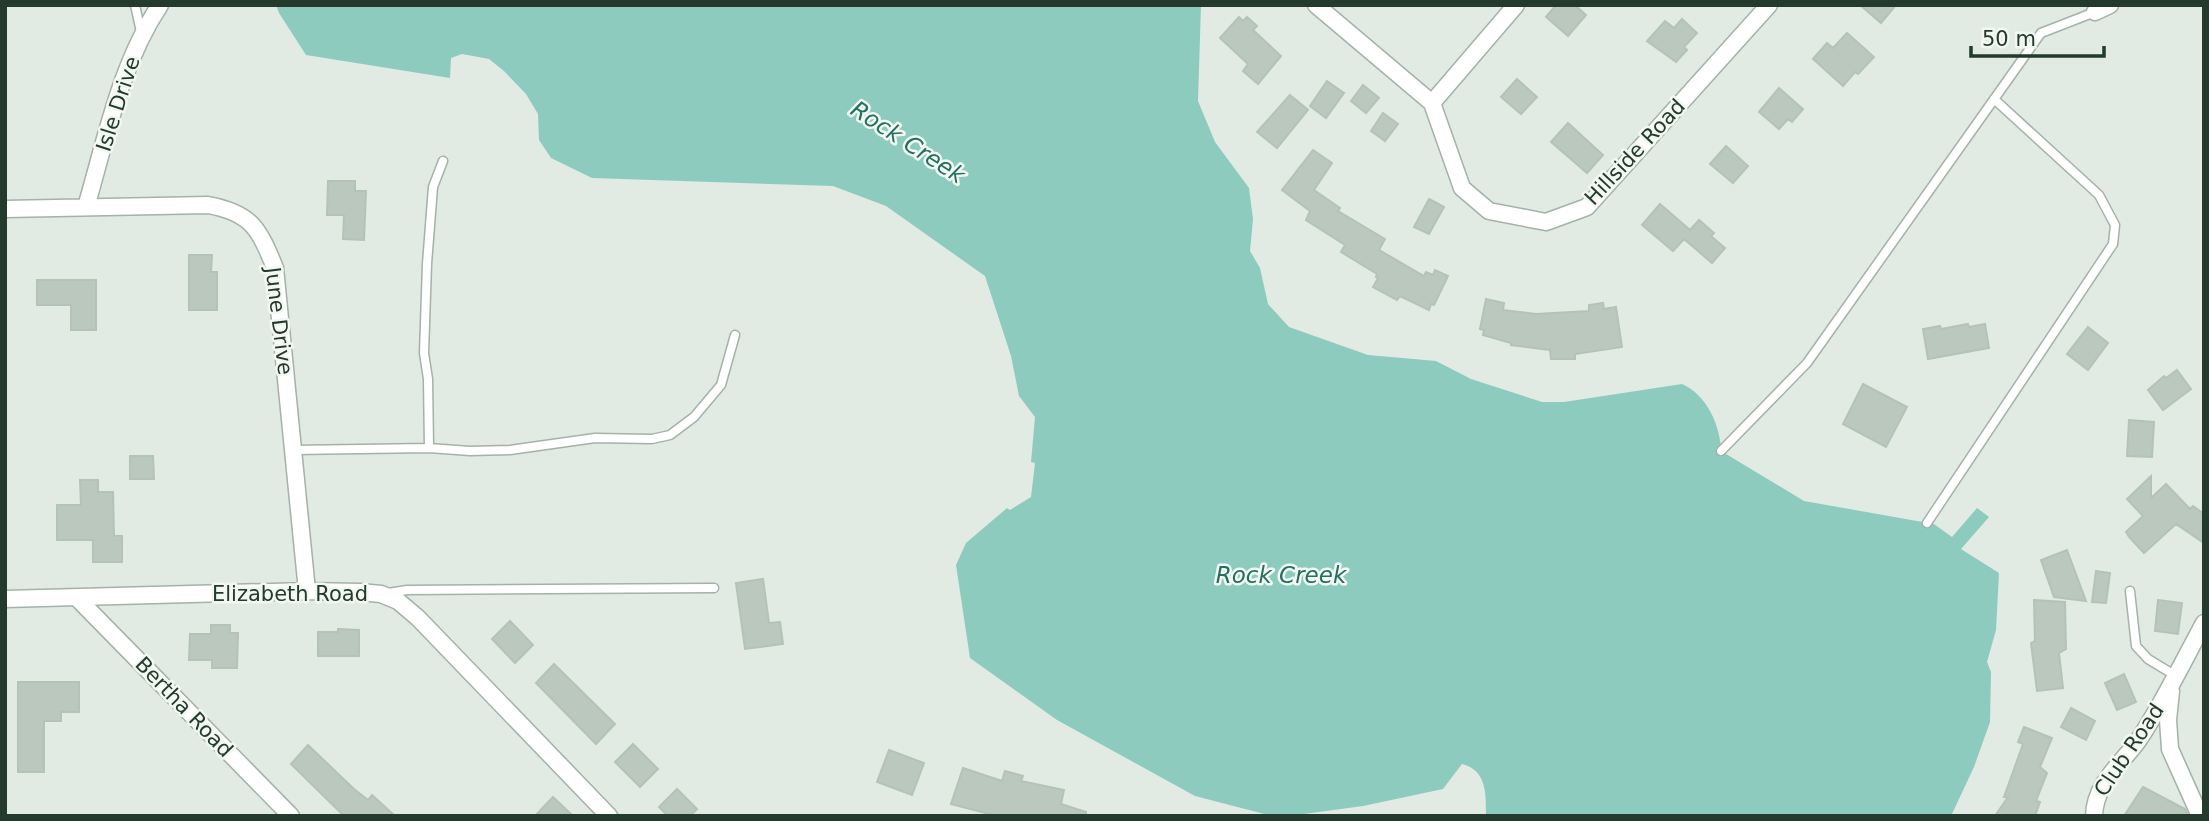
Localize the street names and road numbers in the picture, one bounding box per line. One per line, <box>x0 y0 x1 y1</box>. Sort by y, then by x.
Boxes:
street label: Isle Drive <box>91 53 145 155</box>
street label: Hillside Road <box>1580 94 1690 210</box>
street label: June Drive <box>260 264 298 376</box>
street label: Elizabeth Road <box>212 582 368 606</box>
street label: Bertha Road <box>130 652 238 762</box>
street label: Club Road <box>2089 699 2169 801</box>

